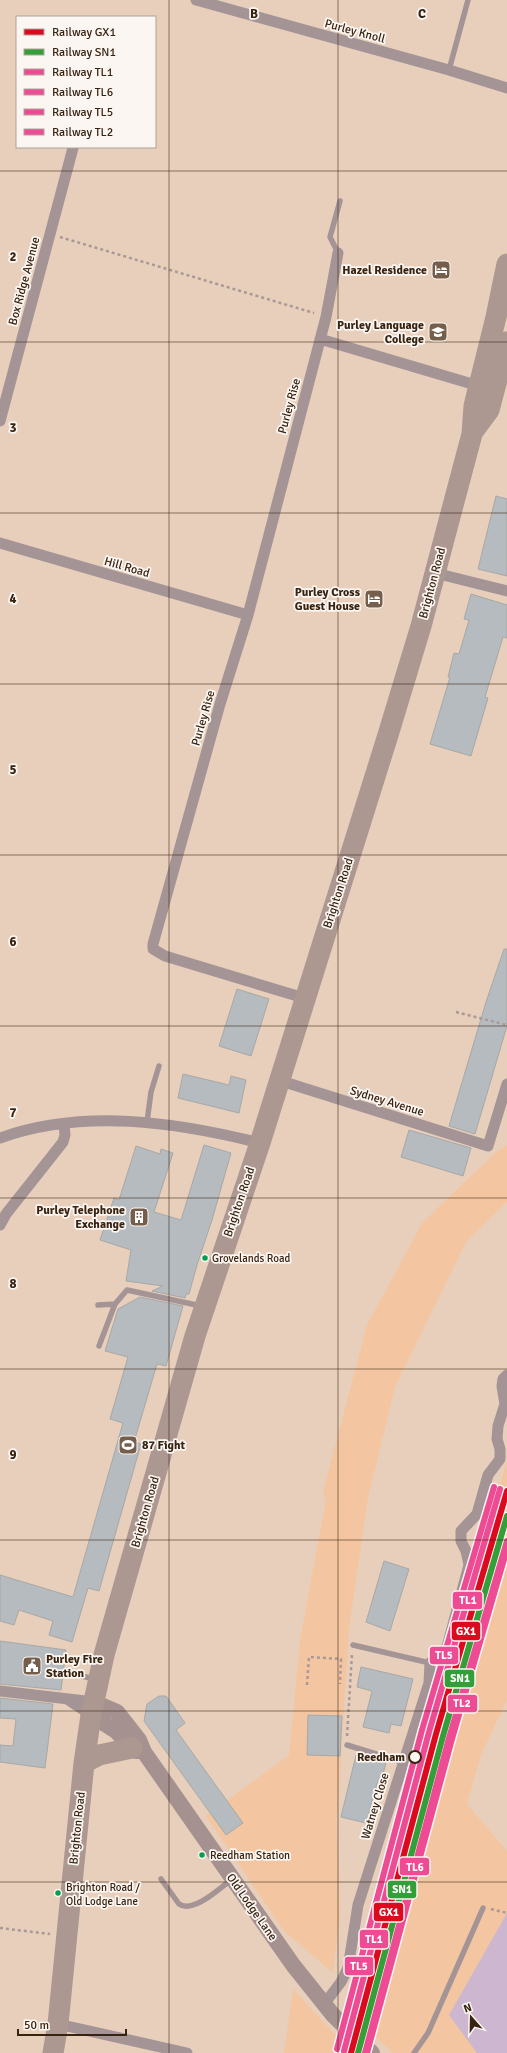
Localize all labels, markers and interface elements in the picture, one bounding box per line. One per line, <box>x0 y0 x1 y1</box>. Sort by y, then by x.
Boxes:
text: B <box>250 6 258 22</box>
text: C <box>418 6 426 22</box>
legend <box>16 16 156 148</box>
street label: Purley Knoll <box>323 16 387 47</box>
text: Railway GX1 <box>52 25 116 40</box>
text: Railway SN1 <box>52 45 116 60</box>
text: Railway TL1 <box>52 65 113 80</box>
text: Railway TL6 <box>52 85 113 100</box>
text: Railway TL5 <box>52 105 113 120</box>
text: Railway TL2 <box>52 125 113 140</box>
street label: Box Ridge Avenue <box>5 235 43 327</box>
text: 2 <box>9 249 17 265</box>
hotel icon: Hazel Residence <box>430 259 452 281</box>
place label: Hazel Residence <box>342 263 427 278</box>
place label: Purley Language College <box>337 318 424 347</box>
school or university icon: Purley Language College <box>427 321 449 343</box>
street label: Purley Rise <box>275 377 304 436</box>
text: 3 <box>9 420 17 436</box>
street label: Brighton Road <box>416 546 449 620</box>
street label: Hill Road <box>102 554 151 581</box>
place label: Purley Cross Guest House <box>295 585 361 614</box>
hotel icon: Purley Cross Guest House <box>363 588 385 610</box>
text: 4 <box>9 591 17 607</box>
street label: Purley Rise <box>188 689 219 748</box>
text: 5 <box>9 762 17 778</box>
street label: Brighton Road <box>320 856 357 930</box>
text: 6 <box>9 934 17 950</box>
street label: Sydney Avenue <box>348 1083 426 1120</box>
text: 7 <box>9 1105 17 1121</box>
street label: Brighton Road <box>220 1165 258 1239</box>
place label: Purley Telephone Exchange <box>36 1203 125 1232</box>
building icon: Purley Telephone Exchange <box>128 1206 150 1228</box>
place label: Grovelands Road <box>212 1252 290 1265</box>
marker: Grovelands Road <box>200 1253 210 1263</box>
text: 8 <box>9 1276 17 1292</box>
sports icon: 87 Fight <box>117 1434 139 1456</box>
place label: 87 Fight <box>142 1438 186 1453</box>
text: 9 <box>9 1447 17 1463</box>
street label: Brighton Road <box>128 1475 163 1549</box>
line badge: TL1 <box>452 1591 483 1610</box>
text: TL1 <box>459 1594 477 1607</box>
line badge: GX1 <box>451 1621 481 1641</box>
text: GX1 <box>456 1625 476 1638</box>
line badge: TL5 <box>429 1646 459 1665</box>
text: TL5 <box>435 1649 453 1662</box>
place label: Purley Fire Station <box>46 1652 103 1681</box>
public building icon: Purley Fire Station <box>21 1655 43 1677</box>
line badge: SN1 <box>444 1669 475 1688</box>
text: SN1 <box>450 1672 470 1685</box>
line badge: TL2 <box>447 1694 478 1713</box>
text: TL2 <box>453 1697 471 1710</box>
place label: Reedham <box>357 1750 405 1765</box>
marker: Reedham <box>408 1750 422 1764</box>
street label: Watney Close <box>358 1771 393 1841</box>
street label: Brighton Road <box>66 1791 89 1865</box>
place label: Reedham Station <box>210 1849 290 1862</box>
marker: Reedham Station <box>197 1850 207 1860</box>
line badge: TL6 <box>399 1857 430 1876</box>
text: TL6 <box>406 1861 424 1874</box>
street label: Old Lodge Lane <box>223 1871 280 1944</box>
line badge: SN1 <box>387 1880 417 1899</box>
place label: Brighton Road / Old Lodge Lane <box>66 1881 140 1908</box>
text: SN1 <box>392 1883 412 1896</box>
marker: Brighton Road / Old Lodge Lane <box>53 1888 63 1898</box>
line badge: GX1 <box>373 1902 404 1922</box>
text: GX1 <box>379 1906 399 1919</box>
line badge: TL1 <box>359 1929 389 1949</box>
text: TL1 <box>365 1933 383 1946</box>
line badge: TL5 <box>344 1956 374 1976</box>
text: TL5 <box>350 1960 368 1973</box>
north arrow <box>451 1997 491 2037</box>
text: N <box>462 2001 474 2015</box>
scale bar <box>18 2011 126 2037</box>
text: 50 m <box>24 2018 49 2033</box>

